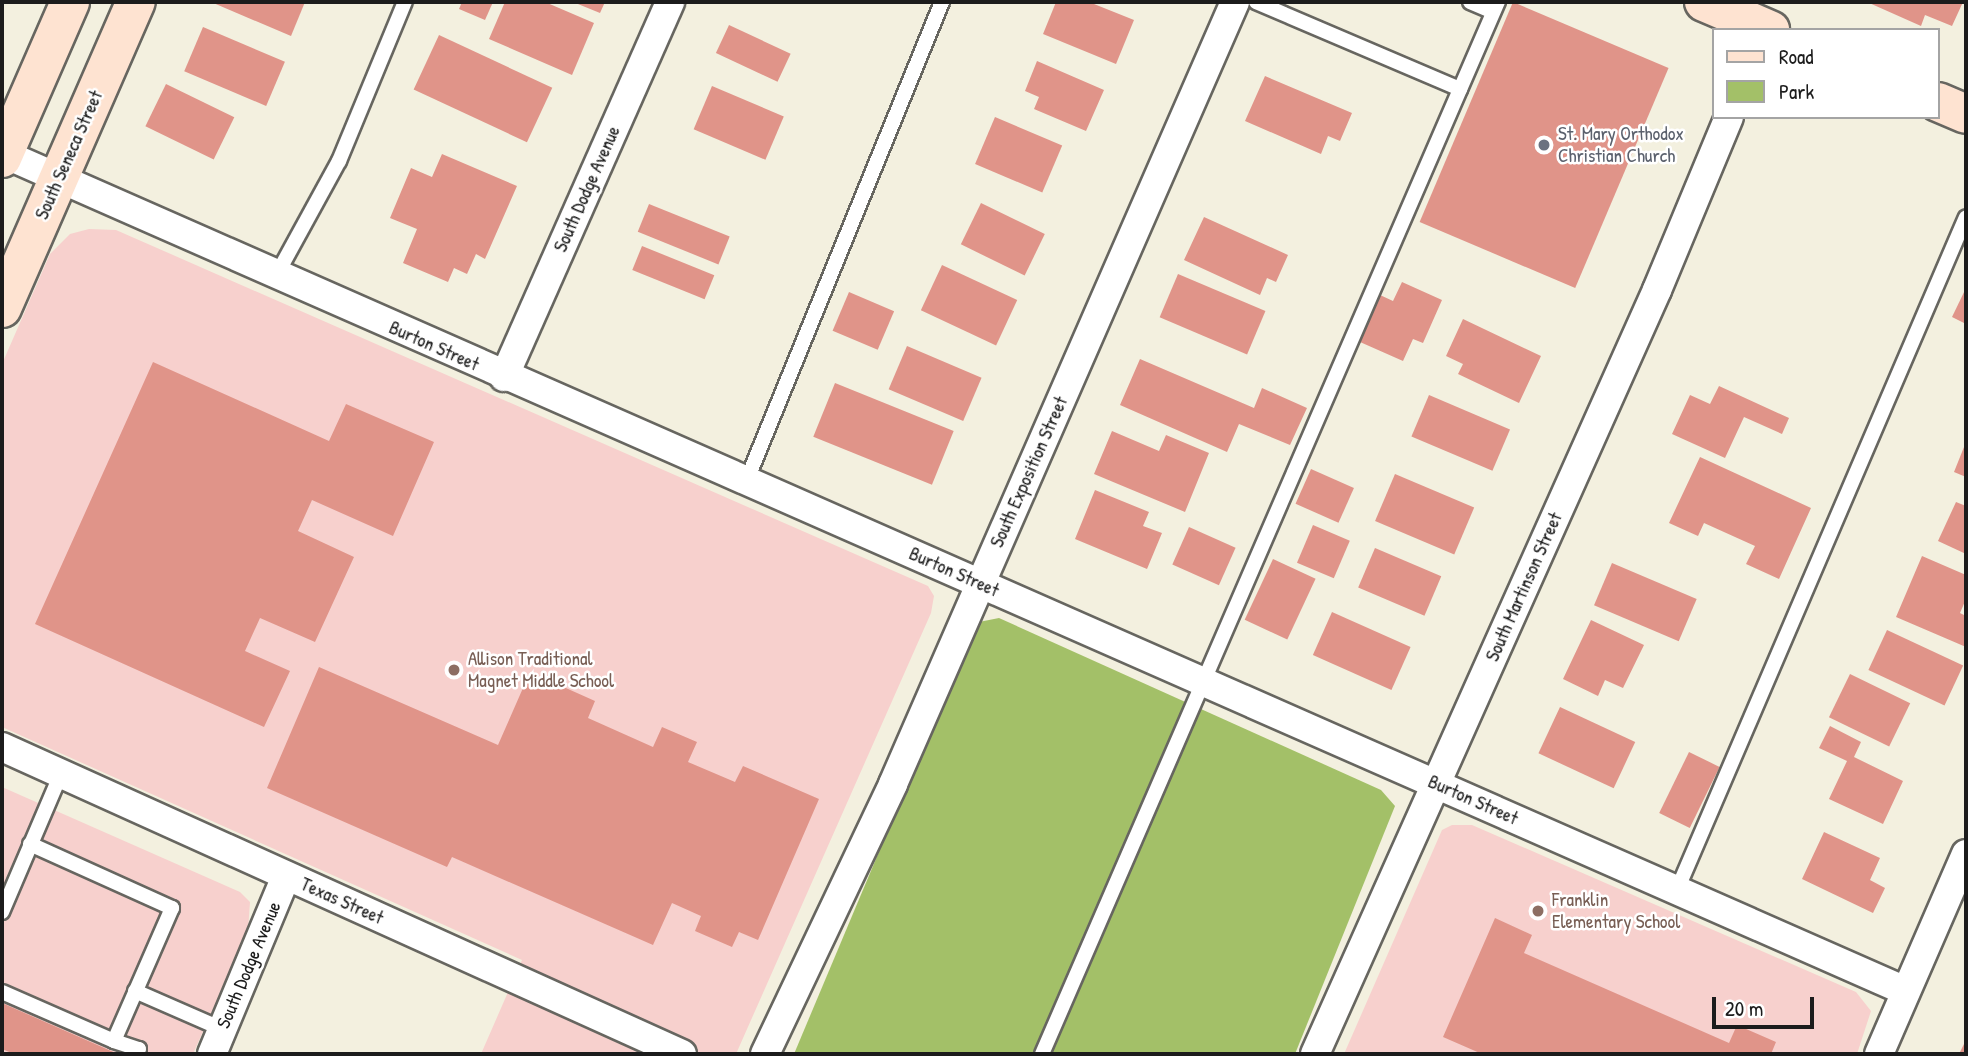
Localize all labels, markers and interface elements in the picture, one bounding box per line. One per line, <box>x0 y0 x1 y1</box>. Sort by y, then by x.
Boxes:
legend <box>1713 28 1940 119</box>
text: Road <box>1779 42 1813 71</box>
text: Park <box>1779 77 1814 106</box>
street label: South Seneca Street <box>30 87 108 223</box>
street label: South Dodge Avenue <box>549 122 625 256</box>
place label: St. Mary Orthodox Christian Church <box>1558 123 1684 167</box>
marker: St. Mary Orthodox Christian Church <box>1536 137 1552 153</box>
street label: Burton Street <box>386 316 482 376</box>
street label: South Exposition Street <box>985 393 1073 551</box>
street label: South Martinson Street <box>1481 509 1567 665</box>
street label: Burton Street <box>906 542 1002 602</box>
place label: Allison Traditional Magnet Middle School <box>468 648 614 692</box>
marker: Allison Traditional Magnet Middle School <box>446 662 462 678</box>
street label: Burton Street <box>1425 770 1521 830</box>
street label: Texas Street <box>297 873 387 929</box>
place label: Franklin Elementary School <box>1552 889 1680 933</box>
street label: South Dodge Avenue <box>212 898 286 1032</box>
marker: Franklin Elementary School <box>1530 903 1546 919</box>
scale bar <box>1716 982 1818 1026</box>
text: 20 m <box>1725 994 1763 1023</box>

